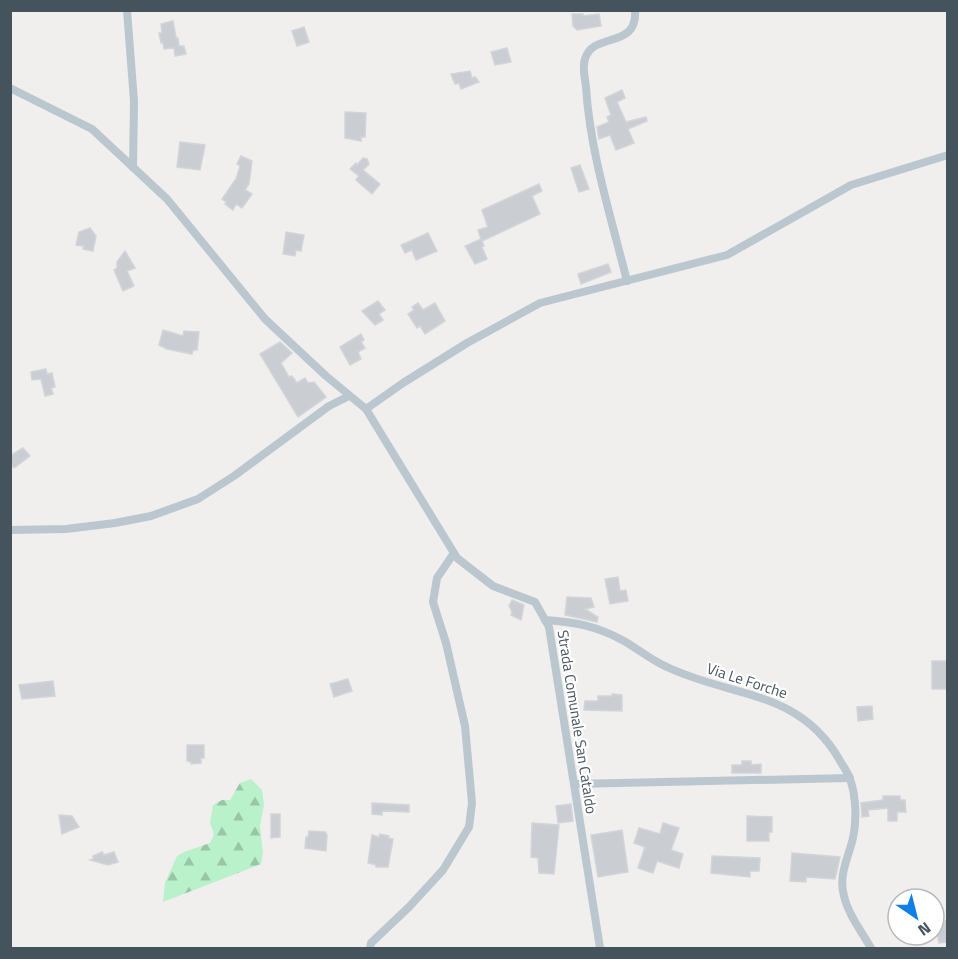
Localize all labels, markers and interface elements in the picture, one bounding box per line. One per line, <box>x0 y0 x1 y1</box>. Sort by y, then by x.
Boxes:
street label: Strada Comunale San Cataldo <box>552 628 603 816</box>
street label: Via Le Forche <box>704 657 790 704</box>
north arrow <box>886 887 946 947</box>
text: N <box>913 916 936 942</box>

